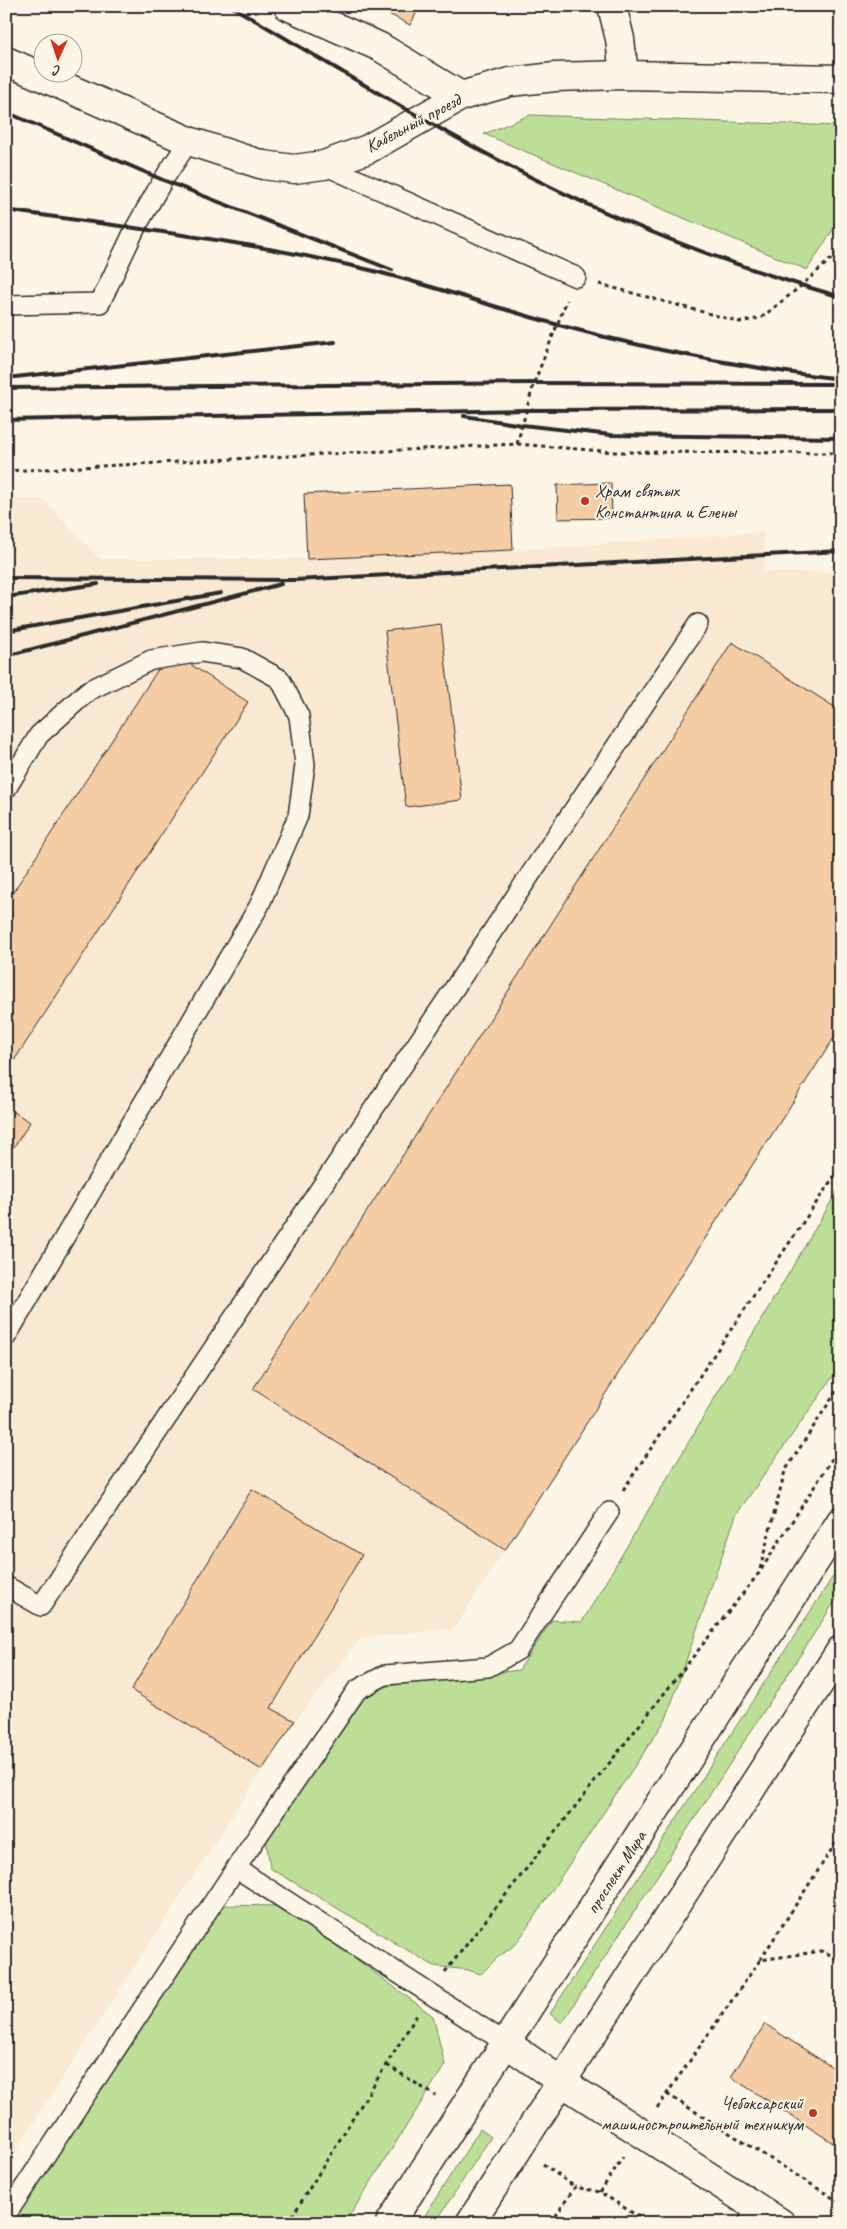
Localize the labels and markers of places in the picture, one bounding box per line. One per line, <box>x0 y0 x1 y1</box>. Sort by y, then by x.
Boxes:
place label: Храм святых Константина и Елены <box>595 480 738 523</box>
marker: Храм святых Константина и Елены <box>579 495 591 507</box>
place label: Чебоксарский машиностроительный техникум <box>601 2092 805 2135</box>
marker: Чебоксарский машиностроительный техникум <box>807 2107 819 2119</box>

